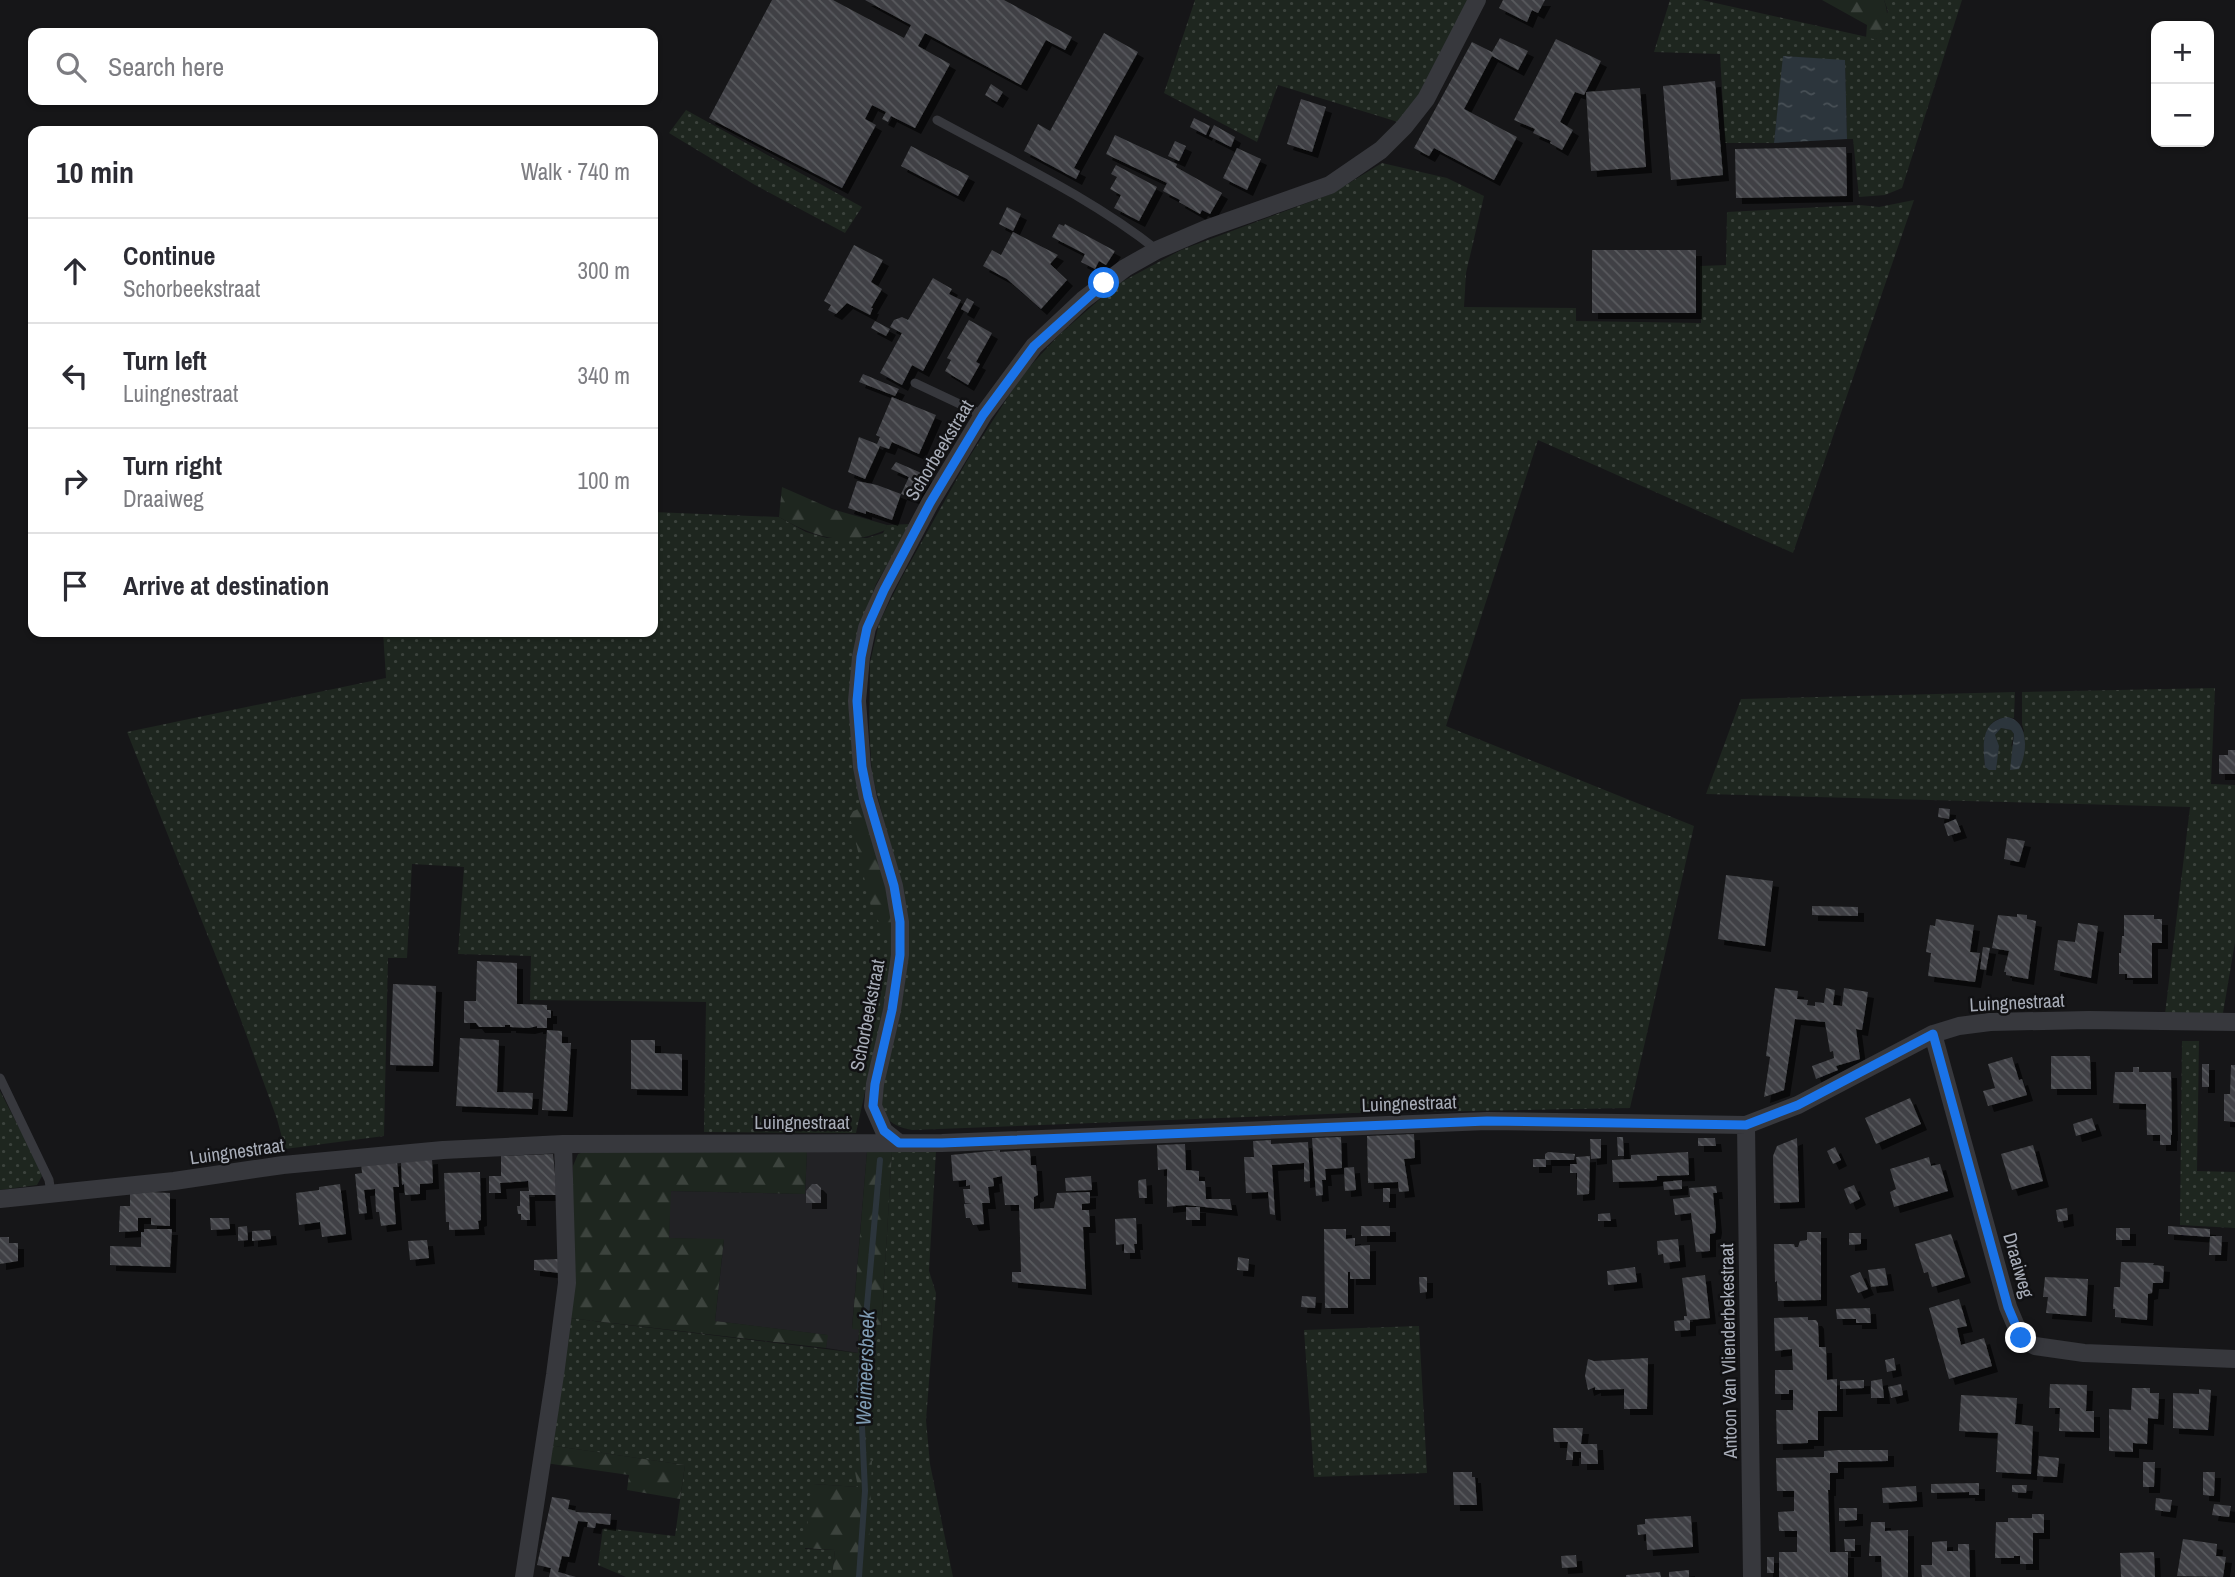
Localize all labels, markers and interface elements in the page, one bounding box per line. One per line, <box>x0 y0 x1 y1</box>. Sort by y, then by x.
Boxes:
map controls <box>2151 21 2214 147</box>
button: + <box>2151 21 2214 84</box>
search box <box>28 28 658 105</box>
icon: search <box>52 48 90 86</box>
text: Search here <box>108 49 224 84</box>
button: − <box>2151 84 2214 147</box>
text: 10 min <box>56 152 134 192</box>
text: Walk · 740 m <box>521 156 630 187</box>
text: Continue <box>123 238 215 273</box>
icon: ahead <box>56 252 94 290</box>
text: 300 m <box>578 255 630 286</box>
route start <box>1088 267 1119 298</box>
text: Schorbeekstraat <box>123 273 260 304</box>
text: Turn left <box>123 343 207 378</box>
icon: left <box>56 357 94 395</box>
text: 340 m <box>578 360 630 391</box>
text: Luingnestraat <box>123 378 238 409</box>
street label: Schorbeekstraat <box>899 394 980 505</box>
text: Turn right <box>123 448 222 483</box>
icon: right <box>56 462 94 500</box>
text: 100 m <box>578 465 630 496</box>
text: Draaiweg <box>123 483 204 514</box>
icon: arrive <box>56 567 94 605</box>
text: Arrive at destination <box>123 568 329 603</box>
street label: Schorbeekstraat <box>843 956 891 1073</box>
street label: Luingnestraat <box>1969 986 2066 1017</box>
street label: Luingnestraat <box>1361 1088 1458 1118</box>
street label: Luingnestraat <box>754 1109 850 1135</box>
street label: Luingnestraat <box>188 1131 287 1171</box>
street label: Draaiweg <box>1997 1229 2041 1301</box>
street label: Antoon Van Vlienderbekestraat <box>1713 1242 1743 1460</box>
water label: Weimeersbeek <box>848 1308 882 1426</box>
route end <box>2005 1322 2036 1353</box>

